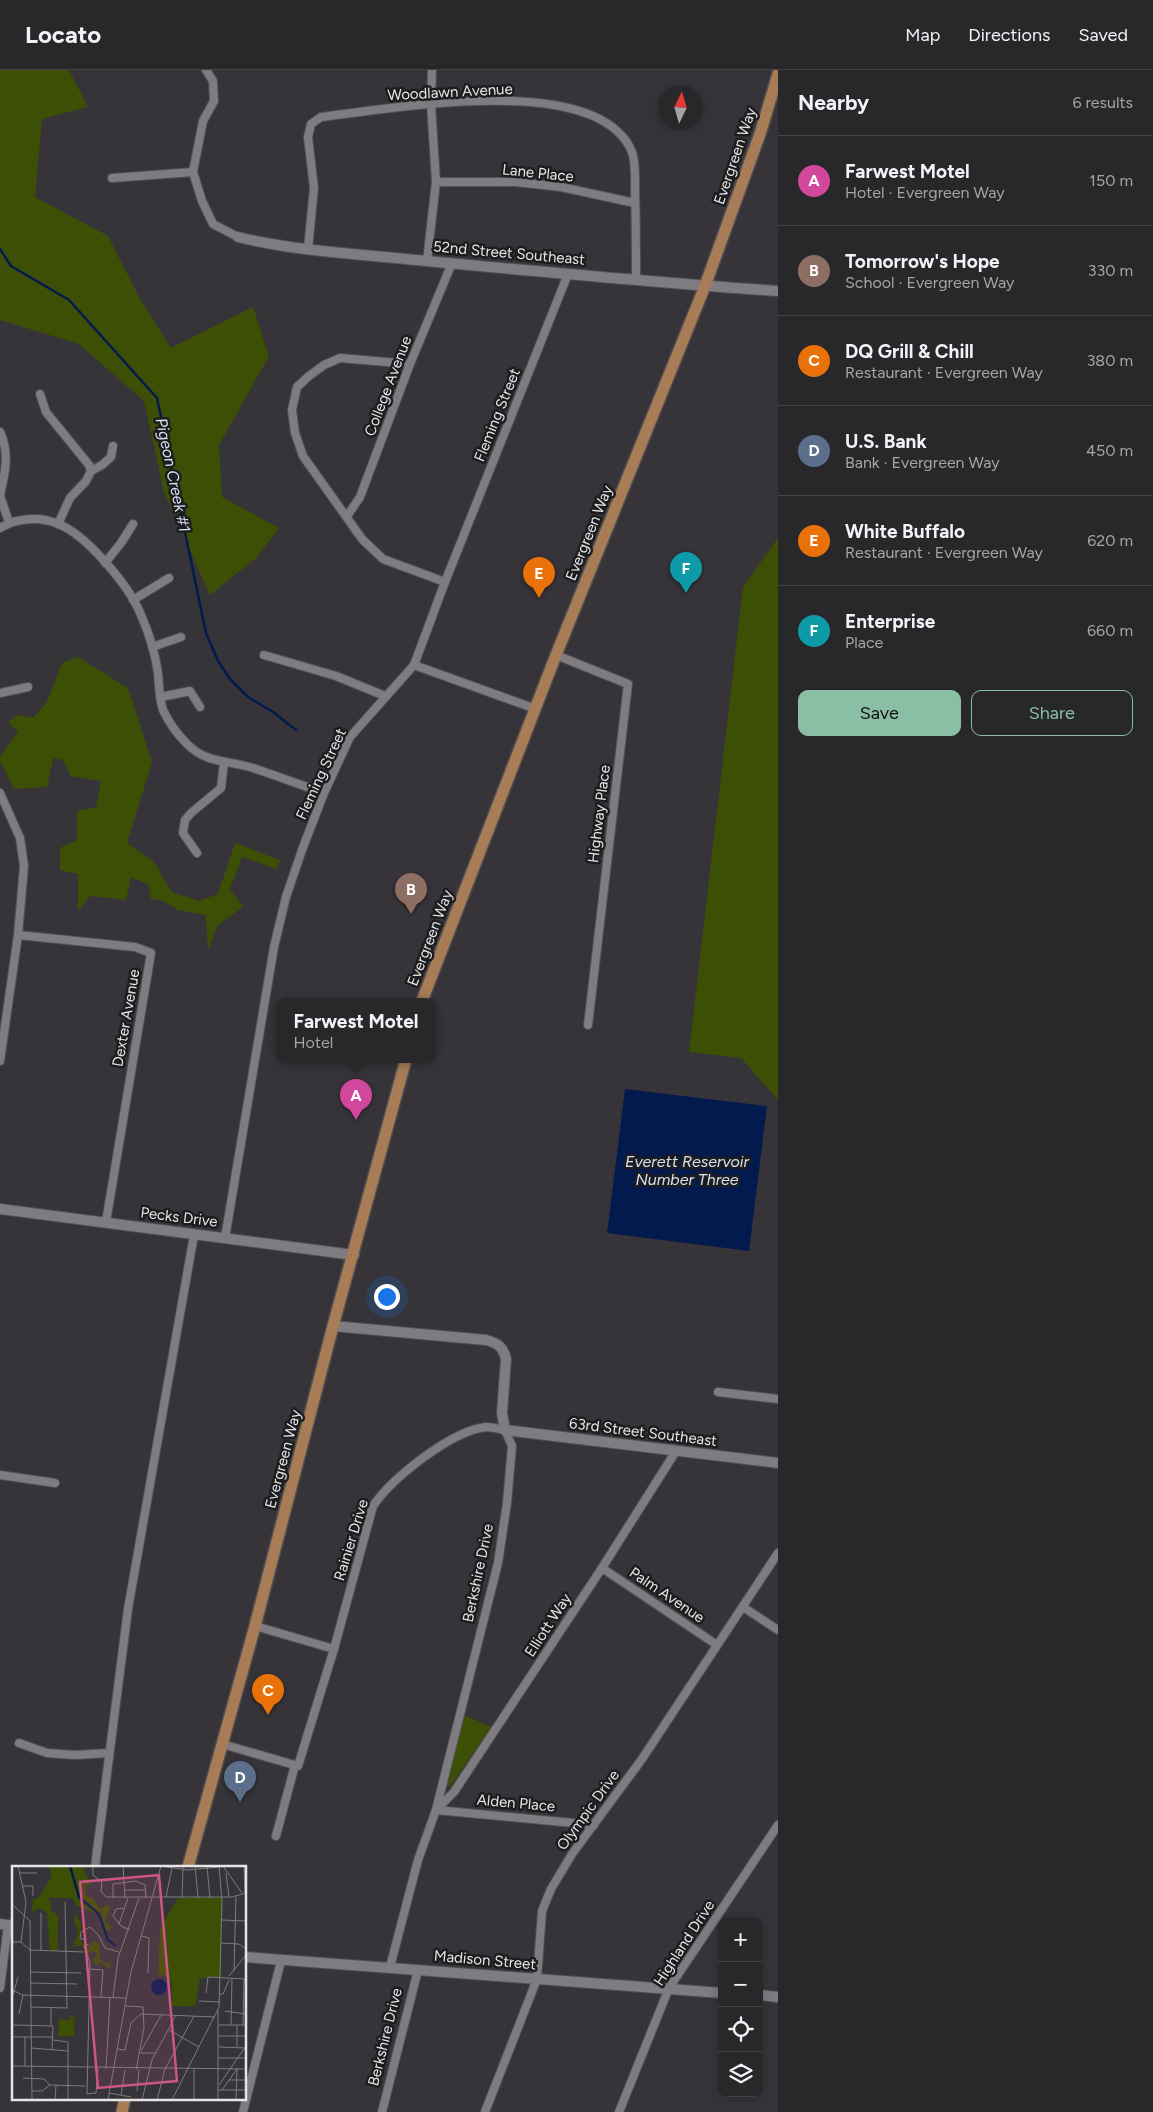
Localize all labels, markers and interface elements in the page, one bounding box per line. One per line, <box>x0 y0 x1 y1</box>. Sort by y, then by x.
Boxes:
text: Locato <box>25 20 101 49</box>
text: Map <box>905 24 940 46</box>
text: Directions <box>968 24 1050 46</box>
text: Saved <box>1078 24 1128 46</box>
street label: Woodlawn Avenue <box>387 80 513 104</box>
north arrow <box>658 85 703 130</box>
text: Nearby <box>798 90 869 115</box>
text: 6 results <box>1072 93 1133 112</box>
street label: Evergreen Way <box>710 105 760 207</box>
street label: Lane Place <box>501 160 575 186</box>
text: Farwest Motel <box>845 160 970 183</box>
text: A <box>808 171 820 190</box>
text: 150 m <box>1089 171 1133 190</box>
text: Hotel · Evergreen Way <box>845 183 1005 202</box>
street label: 52nd Street Southeast <box>432 237 586 269</box>
text: Tomorrow's Hope <box>845 250 1000 273</box>
text: B <box>809 261 819 280</box>
text: 330 m <box>1088 261 1133 280</box>
text: School · Evergreen Way <box>845 273 1015 292</box>
street label: College Avenue <box>361 333 415 439</box>
text: DQ Grill & Chill <box>845 340 974 363</box>
text: C <box>808 351 820 370</box>
text: 380 m <box>1087 351 1133 370</box>
text: Restaurant · Evergreen Way <box>845 363 1043 382</box>
street label: Fleming Street <box>470 366 524 464</box>
water label: Pigeon Creek #1 <box>152 416 194 534</box>
text: U.S. Bank <box>845 430 927 453</box>
text: D <box>808 441 820 460</box>
text: 450 m <box>1086 441 1133 460</box>
text: Bank · Evergreen Way <box>845 453 1000 472</box>
street label: Evergreen Way <box>562 483 616 583</box>
text: White Buffalo <box>845 520 965 543</box>
text: E <box>809 531 819 550</box>
text: 620 m <box>1087 531 1133 550</box>
text: Restaurant · Evergreen Way <box>845 543 1043 562</box>
pin: F <box>670 552 702 593</box>
pin: E <box>523 557 555 598</box>
text: Enterprise <box>845 610 935 633</box>
text: F <box>810 621 818 640</box>
text: 660 m <box>1087 621 1133 640</box>
text: Place <box>845 633 883 652</box>
button: Save <box>798 690 961 736</box>
button: Share <box>971 690 1133 736</box>
street label: Fleming Street <box>292 725 350 823</box>
street label: Highway Place <box>584 764 614 864</box>
pin: B <box>395 873 427 914</box>
street label: Evergreen Way <box>403 887 457 989</box>
street label: Dexter Avenue <box>109 968 143 1068</box>
popup <box>276 998 436 1063</box>
text: Farwest Motel <box>294 1010 418 1033</box>
text: Hotel <box>294 1033 333 1052</box>
pin: A <box>340 1079 372 1120</box>
water label: Everett Reservoir Number Three <box>625 1152 750 1189</box>
street label: Pecks Drive <box>139 1203 219 1231</box>
your location <box>374 1284 400 1310</box>
street label: Evergreen Way <box>261 1408 305 1510</box>
street label: 63rd Street Southeast <box>568 1414 718 1450</box>
street label: Rainier Drive <box>330 1497 372 1583</box>
street label: Berkshire Drive <box>459 1522 497 1624</box>
street label: Palm Avenue <box>626 1563 708 1627</box>
street label: Elliott Way <box>521 1590 575 1660</box>
pin: C <box>252 1674 284 1715</box>
pin: D <box>224 1761 256 1802</box>
street label: Olympic Drive <box>553 1767 623 1853</box>
street label: Alden Place <box>476 1791 556 1815</box>
inset map <box>12 1866 246 2100</box>
street label: Highland Drive <box>650 1897 718 1989</box>
map controls <box>718 1917 763 2097</box>
button: + <box>718 1917 763 1962</box>
street label: Madison Street <box>433 1947 537 1973</box>
button: − <box>718 1962 763 2007</box>
street label: Berkshire Drive <box>364 1986 406 2088</box>
button: locate <box>718 2007 763 2052</box>
button: layers <box>718 2052 763 2097</box>

